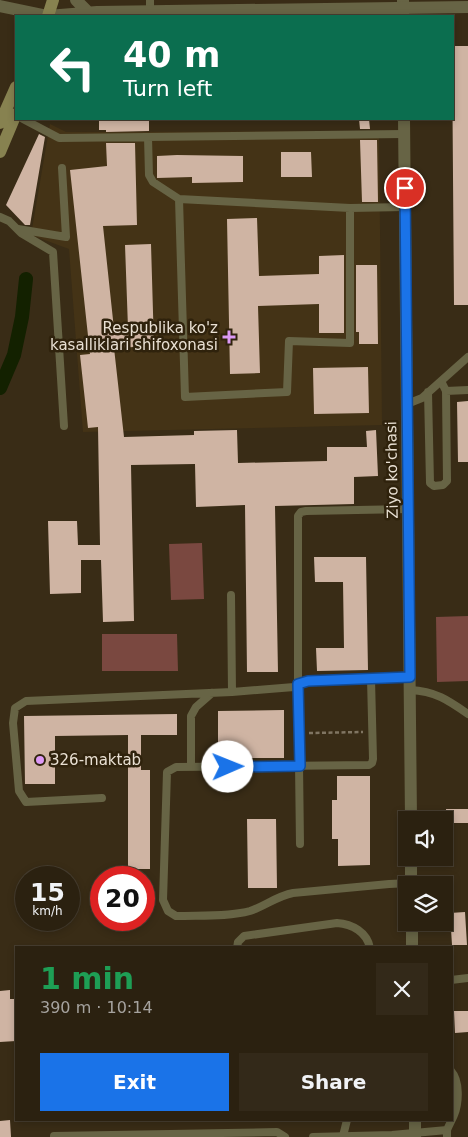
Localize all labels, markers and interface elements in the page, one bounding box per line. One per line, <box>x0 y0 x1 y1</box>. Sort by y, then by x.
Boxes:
icon: left <box>40 35 105 100</box>
text: 40 m <box>123 35 220 75</box>
text: Turn left <box>123 76 212 101</box>
pin <box>384 167 426 209</box>
icon: arrive <box>391 174 419 202</box>
place label: Respublika ko'z kasalliklari shifoxonasi <box>50 319 218 354</box>
marker: Respublika ko'z kasalliklari shifoxonasi <box>222 330 236 344</box>
street label: Ziyo ko'chasi <box>382 421 402 519</box>
position arrow <box>201 740 253 792</box>
place label: 326-maktab <box>50 751 141 769</box>
marker: 326-maktab <box>34 754 46 766</box>
map controls <box>398 811 453 931</box>
button: sound <box>398 811 453 866</box>
speed limit sign: 20 <box>90 866 155 931</box>
button: layers <box>398 876 453 931</box>
text: 15 <box>30 878 65 907</box>
text: km/h <box>32 904 63 918</box>
text: 1 min <box>40 961 134 996</box>
button: close <box>376 963 428 1015</box>
text: 390 m · 10:14 <box>40 998 153 1017</box>
button: Exit <box>40 1053 229 1111</box>
button: Share <box>239 1053 428 1111</box>

